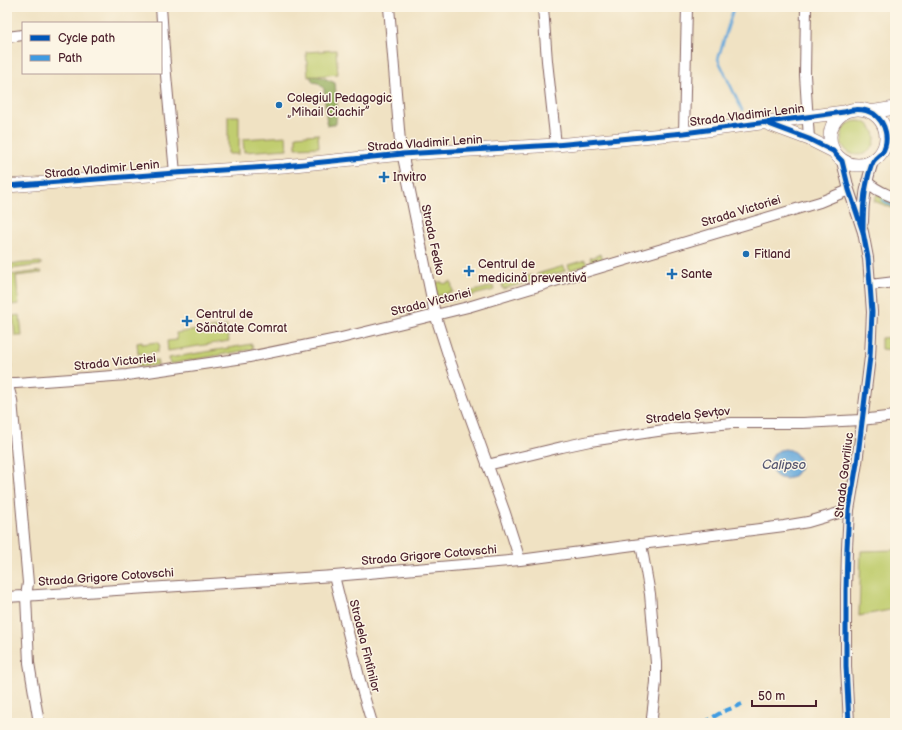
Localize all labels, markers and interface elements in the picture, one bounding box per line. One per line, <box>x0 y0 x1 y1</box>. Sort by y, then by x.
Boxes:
legend <box>22 22 162 74</box>
text: Cycle path <box>58 31 115 46</box>
text: Path <box>58 51 83 66</box>
place label: Colegiul Pedagogic „Mihail Ciachir” <box>287 91 392 120</box>
marker: Colegiul Pedagogic „Mihail Ciachir” <box>274 100 284 110</box>
street label: Strada Vladimir Lenin <box>689 101 805 130</box>
street label: Strada Vladimir Lenin <box>367 132 483 155</box>
street label: Strada Vladimir Lenin <box>44 157 160 182</box>
place label: Invitro <box>393 170 427 185</box>
marker: Invitro <box>378 171 390 183</box>
street label: Strada Victoriei <box>700 192 783 231</box>
street label: Strada Fedko <box>418 203 447 277</box>
place label: Fitland <box>754 247 791 262</box>
marker: Fitland <box>741 249 751 259</box>
place label: Centrul de medicină preventivă <box>478 257 587 286</box>
marker: Centrul de medicină preventivă <box>463 265 475 277</box>
place label: Sante <box>681 267 712 282</box>
marker: Sante <box>666 268 678 280</box>
street label: Strada Victoriei <box>389 285 473 320</box>
place label: Centrul de Sănătate Comrat <box>196 307 288 336</box>
marker: Centrul de Sănătate Comrat <box>181 315 193 327</box>
street label: Strada Victoriei <box>73 351 157 374</box>
street label: Stradela Șevțov <box>645 404 731 427</box>
street label: Strada Gavriliuc <box>832 431 857 519</box>
water label: Calipso <box>762 457 806 473</box>
street label: Strada Grigore Cotovschi <box>361 542 498 569</box>
street label: Strada Grigore Cotovschi <box>38 565 175 590</box>
street label: Stradela Fîntînilor <box>346 598 383 695</box>
scale bar <box>752 682 816 708</box>
text: 50 m <box>758 689 785 704</box>

